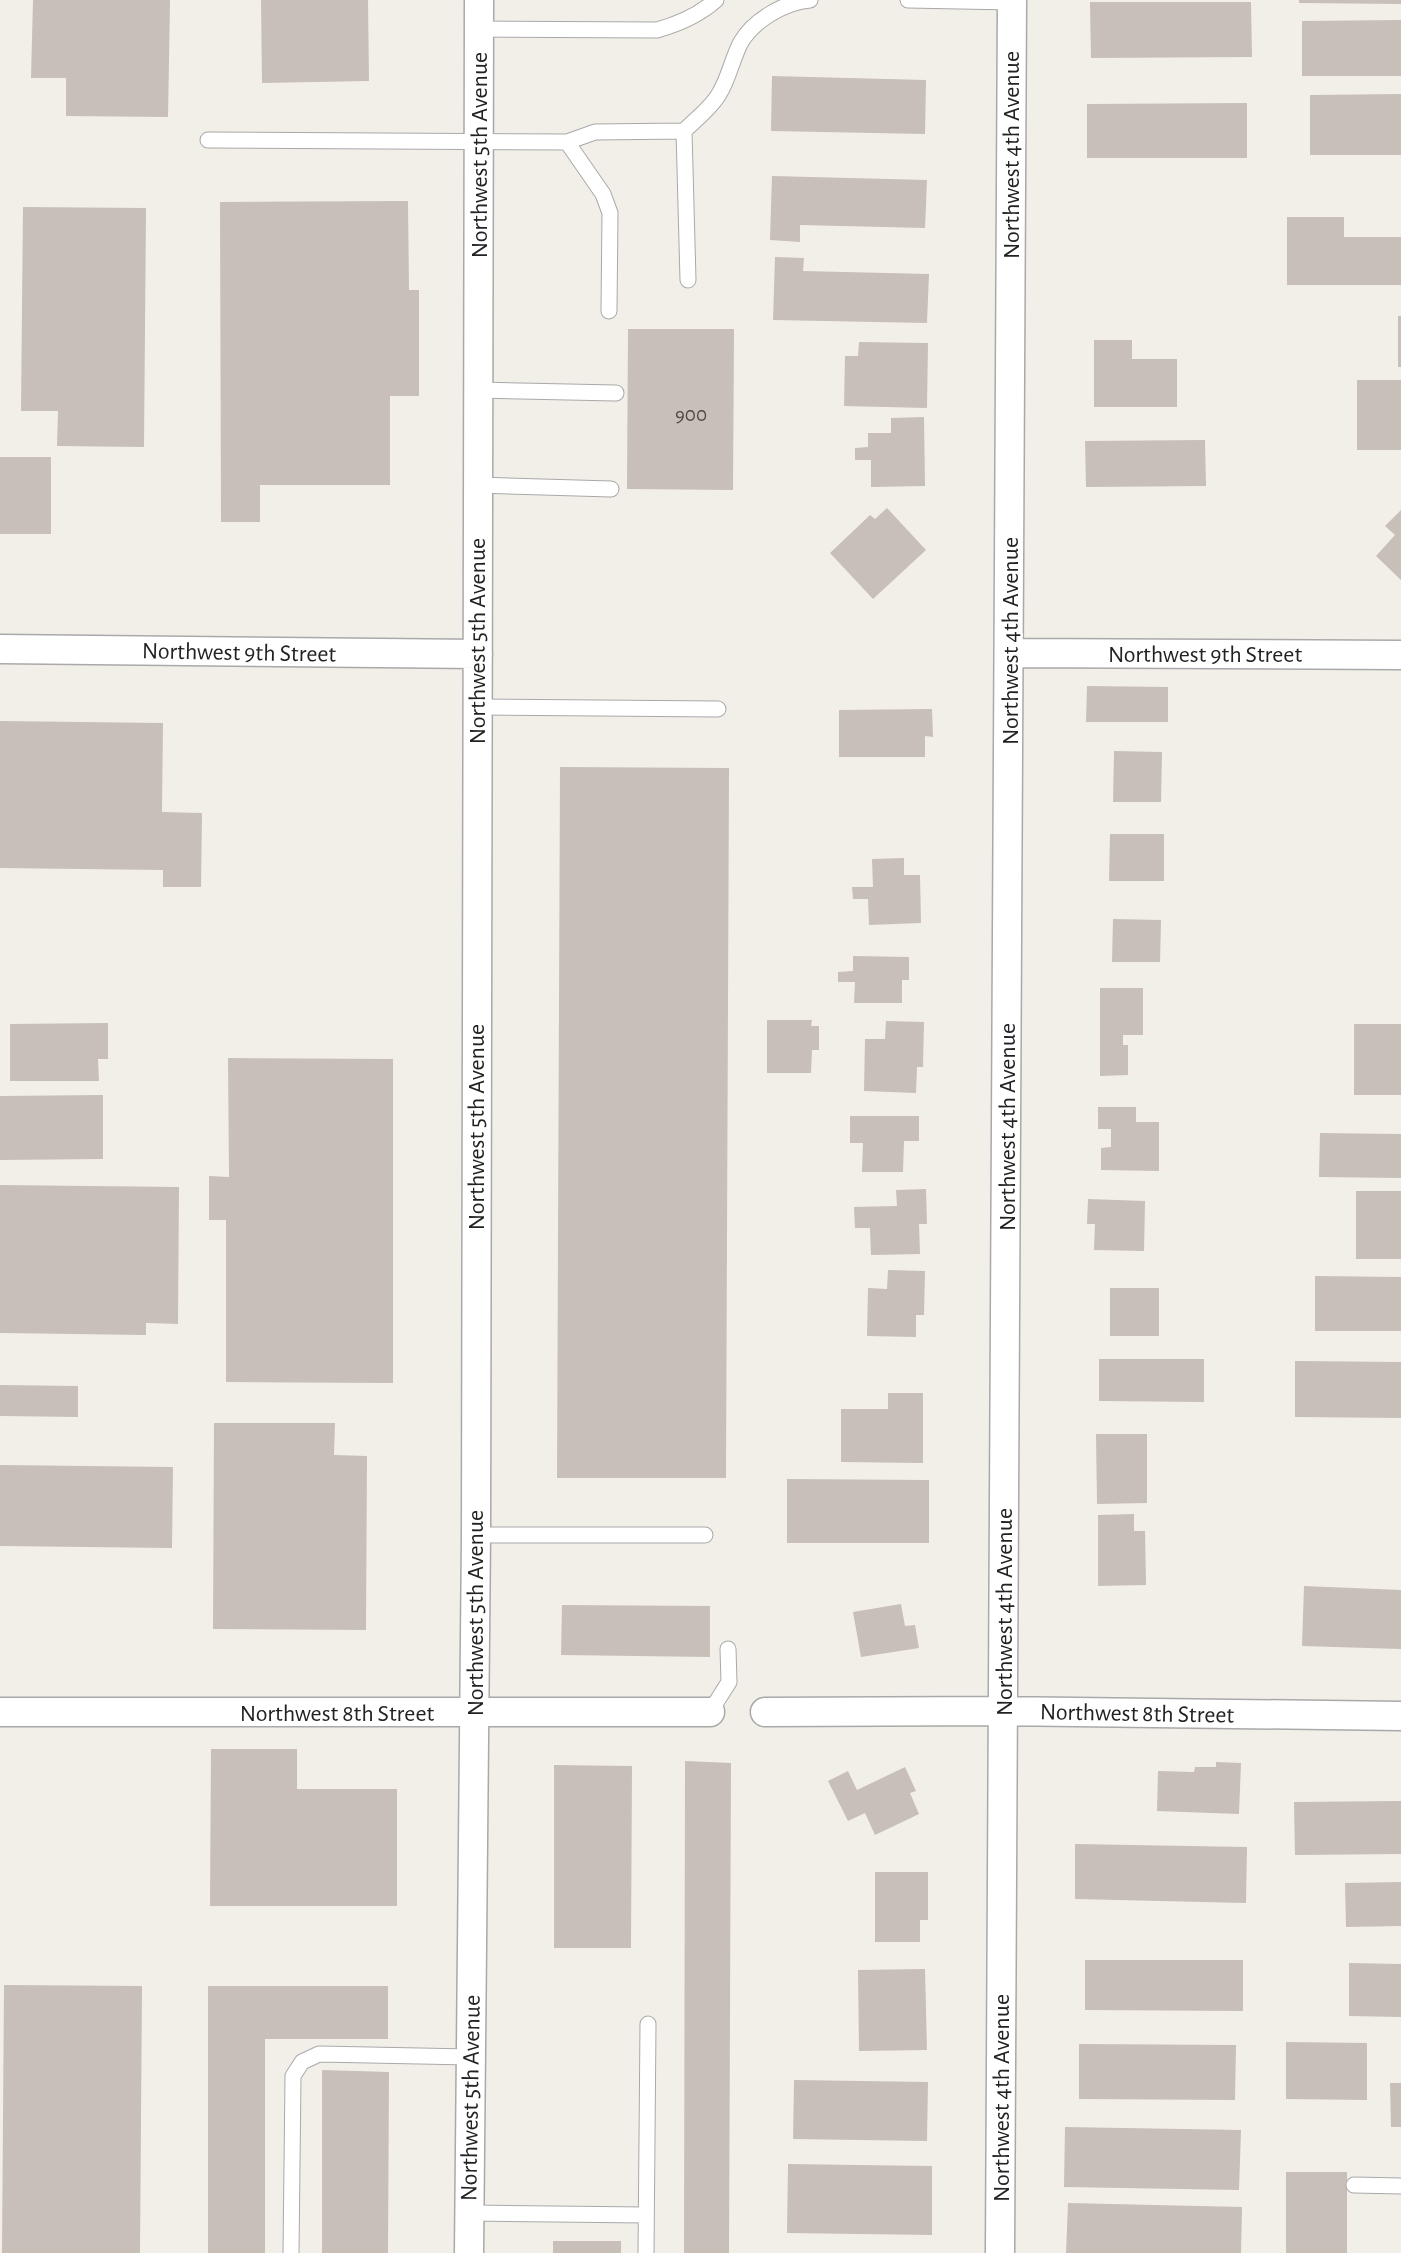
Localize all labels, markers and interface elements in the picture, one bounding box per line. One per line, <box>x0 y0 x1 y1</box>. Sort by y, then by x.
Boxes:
street label: Northwest 4th Avenue <box>1000 51 1024 259</box>
street label: Northwest 5th Avenue <box>468 52 492 258</box>
house number: 900 <box>675 404 707 425</box>
street label: Northwest 4th Avenue <box>999 537 1023 745</box>
street label: Northwest 5th Avenue <box>466 538 490 744</box>
street label: Northwest 9th Street <box>142 639 337 667</box>
street label: Northwest 9th Street <box>1108 643 1302 667</box>
street label: Northwest 4th Avenue <box>996 1023 1020 1231</box>
street label: Northwest 5th Avenue <box>465 1024 489 1230</box>
street label: Northwest 4th Avenue <box>993 1508 1017 1716</box>
street label: Northwest 5th Avenue <box>464 1510 488 1716</box>
street label: Northwest 8th Street <box>1040 1700 1235 1728</box>
street label: Northwest 8th Street <box>240 1702 434 1726</box>
street label: Northwest 4th Avenue <box>990 1994 1014 2202</box>
street label: Northwest 5th Avenue <box>457 1995 485 2201</box>

